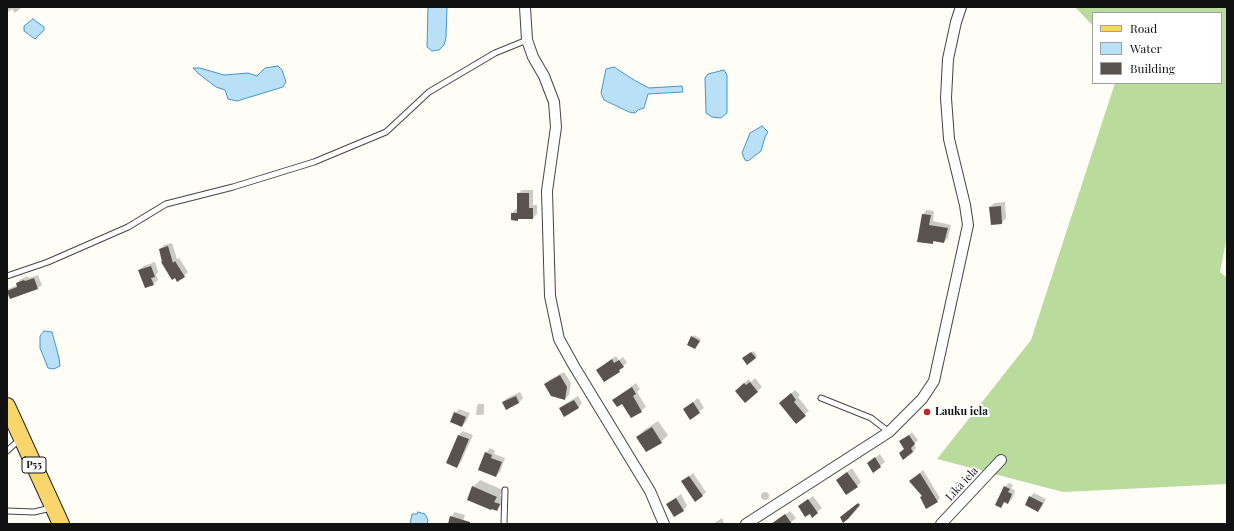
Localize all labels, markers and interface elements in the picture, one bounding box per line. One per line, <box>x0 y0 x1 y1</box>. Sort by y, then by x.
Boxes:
legend <box>1092 12 1222 84</box>
text: Road <box>1130 20 1157 36</box>
text: Water <box>1130 40 1162 56</box>
text: Building <box>1130 60 1175 76</box>
place label: Lauku iela <box>935 405 988 419</box>
marker: Lauku iela <box>922 407 932 417</box>
road number: P55 <box>22 457 46 473</box>
street label: Līkā iela <box>943 464 981 504</box>

